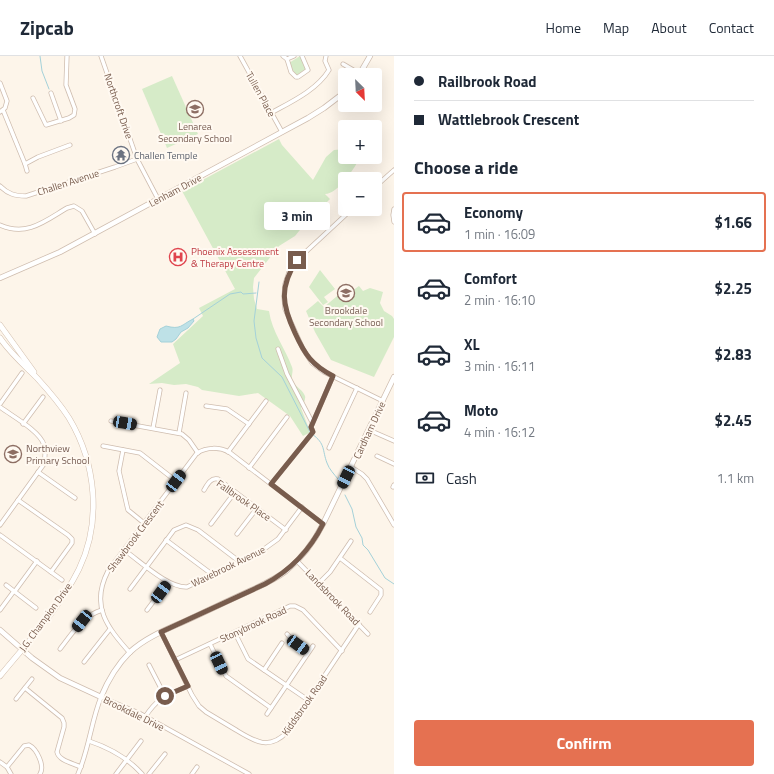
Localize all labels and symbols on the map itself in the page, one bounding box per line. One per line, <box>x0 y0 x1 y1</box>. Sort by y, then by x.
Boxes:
north arrow <box>338 68 382 112</box>
street label: Tullen Place <box>242 69 279 120</box>
street label: Northcroft Drive <box>100 71 137 141</box>
school or university icon: Lenarea Secondary School <box>185 99 205 119</box>
place label: Lenarea Secondary School <box>158 119 232 146</box>
temple icon: Challen Temple <box>111 145 131 165</box>
place label: Challen Temple <box>134 148 197 163</box>
street label: Challen Avenue <box>35 165 101 200</box>
street label: Lenham Drive <box>146 170 204 211</box>
callout: 3 min <box>264 202 330 230</box>
place label: Phoenix Assessment & Therapy Centre <box>191 244 279 271</box>
hospital icon: Phoenix Assessment & Therapy Centre <box>168 247 188 267</box>
route end <box>288 251 306 269</box>
school or university icon: Brookdale Secondary School <box>336 283 356 303</box>
place label: Brookdale Secondary School <box>309 303 383 330</box>
street label: Cardham Drive <box>350 399 389 461</box>
car <box>112 415 138 431</box>
place label: Northview Primary School <box>26 441 89 468</box>
school or university icon: Northview Primary School <box>3 444 23 464</box>
car <box>335 464 357 490</box>
car <box>164 468 188 494</box>
street label: Fallbrook Place <box>213 476 274 525</box>
street label: Shawbrook Crescent <box>103 497 168 575</box>
street label: Wavebrook Avenue <box>189 542 268 591</box>
street label: Landsbrook Road <box>302 566 363 629</box>
car <box>149 579 173 605</box>
street label: J.G. Champion Drive <box>15 580 76 655</box>
street label: Stonybrook Road <box>217 602 289 646</box>
car <box>70 608 94 634</box>
car <box>285 633 311 657</box>
car <box>208 650 230 676</box>
street label: Kiddsbrook Road <box>278 672 331 739</box>
route start <box>156 687 174 705</box>
street label: Brookdale Drive <box>101 692 167 735</box>

